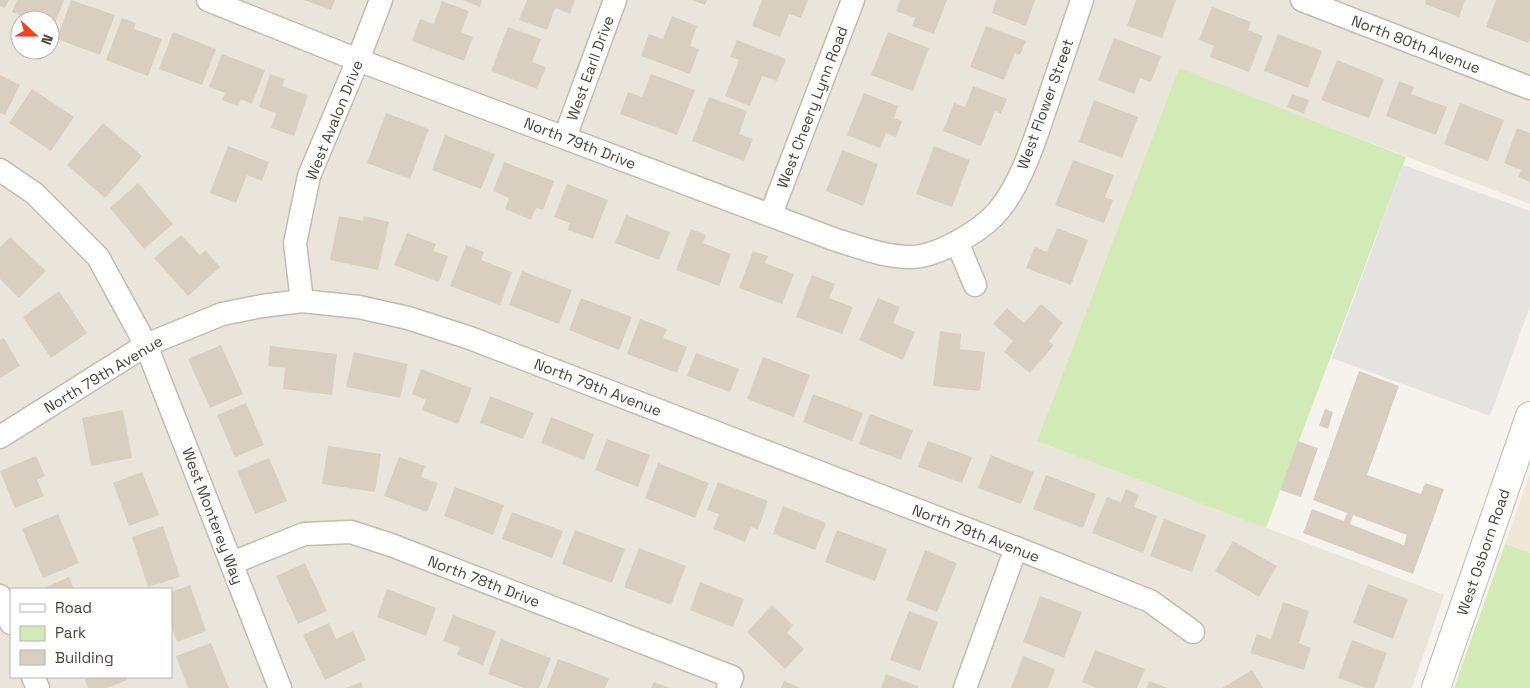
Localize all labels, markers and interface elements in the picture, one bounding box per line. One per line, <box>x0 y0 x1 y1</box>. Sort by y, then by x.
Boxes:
north arrow <box>10 10 60 60</box>
street label: North 80th Avenue <box>1349 11 1483 77</box>
street label: West Earll Drive <box>562 13 618 123</box>
street label: West Cheery Lynn Road <box>772 23 852 191</box>
text: N <box>37 32 57 47</box>
street label: West Flower Street <box>1013 36 1077 172</box>
street label: West Avalon Drive <box>301 57 367 183</box>
street label: North 79th Drive <box>521 113 639 173</box>
street label: North 79th Avenue <box>40 331 166 417</box>
street label: North 79th Avenue <box>531 354 665 420</box>
street label: West Monterey Way <box>178 445 248 587</box>
street label: West Osborn Road <box>1452 486 1514 618</box>
street label: North 79th Avenue <box>909 500 1043 566</box>
street label: North 78th Drive <box>425 551 543 611</box>
legend <box>10 588 172 678</box>
text: Road <box>55 598 92 617</box>
text: Park <box>55 623 86 642</box>
text: Building <box>55 648 114 667</box>

